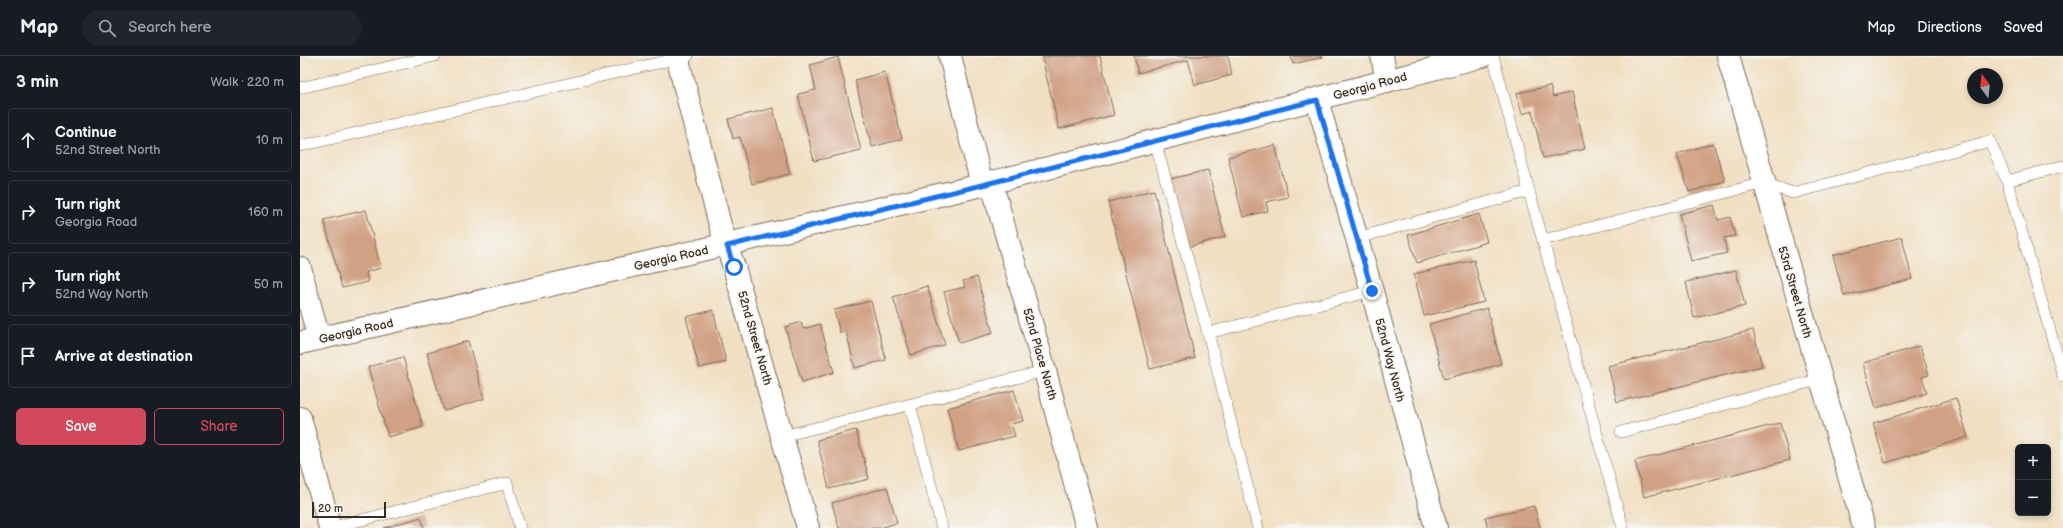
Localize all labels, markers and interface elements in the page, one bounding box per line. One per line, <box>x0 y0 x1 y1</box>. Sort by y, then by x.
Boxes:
search box <box>82 10 362 46</box>
text: Map <box>20 16 58 39</box>
icon: search <box>96 17 118 39</box>
text: Search here <box>128 18 211 37</box>
text: Map <box>1867 19 1895 36</box>
text: Directions <box>1917 19 1982 36</box>
text: Saved <box>2004 19 2043 36</box>
north arrow <box>1967 68 2003 104</box>
street label: Georgia Road <box>1332 69 1409 104</box>
text: 3 min <box>16 72 59 92</box>
text: Walk · 220 m <box>211 74 284 90</box>
text: Continue <box>55 123 117 142</box>
icon: ahead <box>17 129 39 151</box>
text: 10 m <box>256 132 283 148</box>
text: 52nd Street North <box>55 142 161 158</box>
text: Turn right <box>55 195 120 214</box>
icon: right <box>17 201 39 223</box>
text: 160 m <box>248 204 283 220</box>
text: Georgia Road <box>55 214 137 230</box>
street label: Georgia Road <box>632 243 710 274</box>
street label: 53rd Street North <box>1774 244 1815 340</box>
route start <box>725 258 743 276</box>
text: Turn right <box>55 267 120 286</box>
icon: right <box>17 273 39 295</box>
text: 50 m <box>254 276 283 292</box>
route end <box>1363 282 1381 300</box>
text: 52nd Way North <box>55 286 148 302</box>
street label: 52nd Street North <box>734 289 775 387</box>
street label: 52nd Place North <box>1019 306 1060 402</box>
street label: Georgia Road <box>317 316 395 347</box>
street label: 52nd Way North <box>1371 317 1408 404</box>
icon: arrive <box>17 345 39 367</box>
text: Arrive at destination <box>55 347 193 366</box>
button: Save <box>16 408 146 445</box>
button: Share <box>154 408 284 445</box>
map controls <box>2015 444 2051 516</box>
button: + <box>2015 444 2051 480</box>
button: − <box>2015 480 2051 516</box>
scale bar <box>312 500 386 519</box>
text: 20 m <box>318 502 343 515</box>

